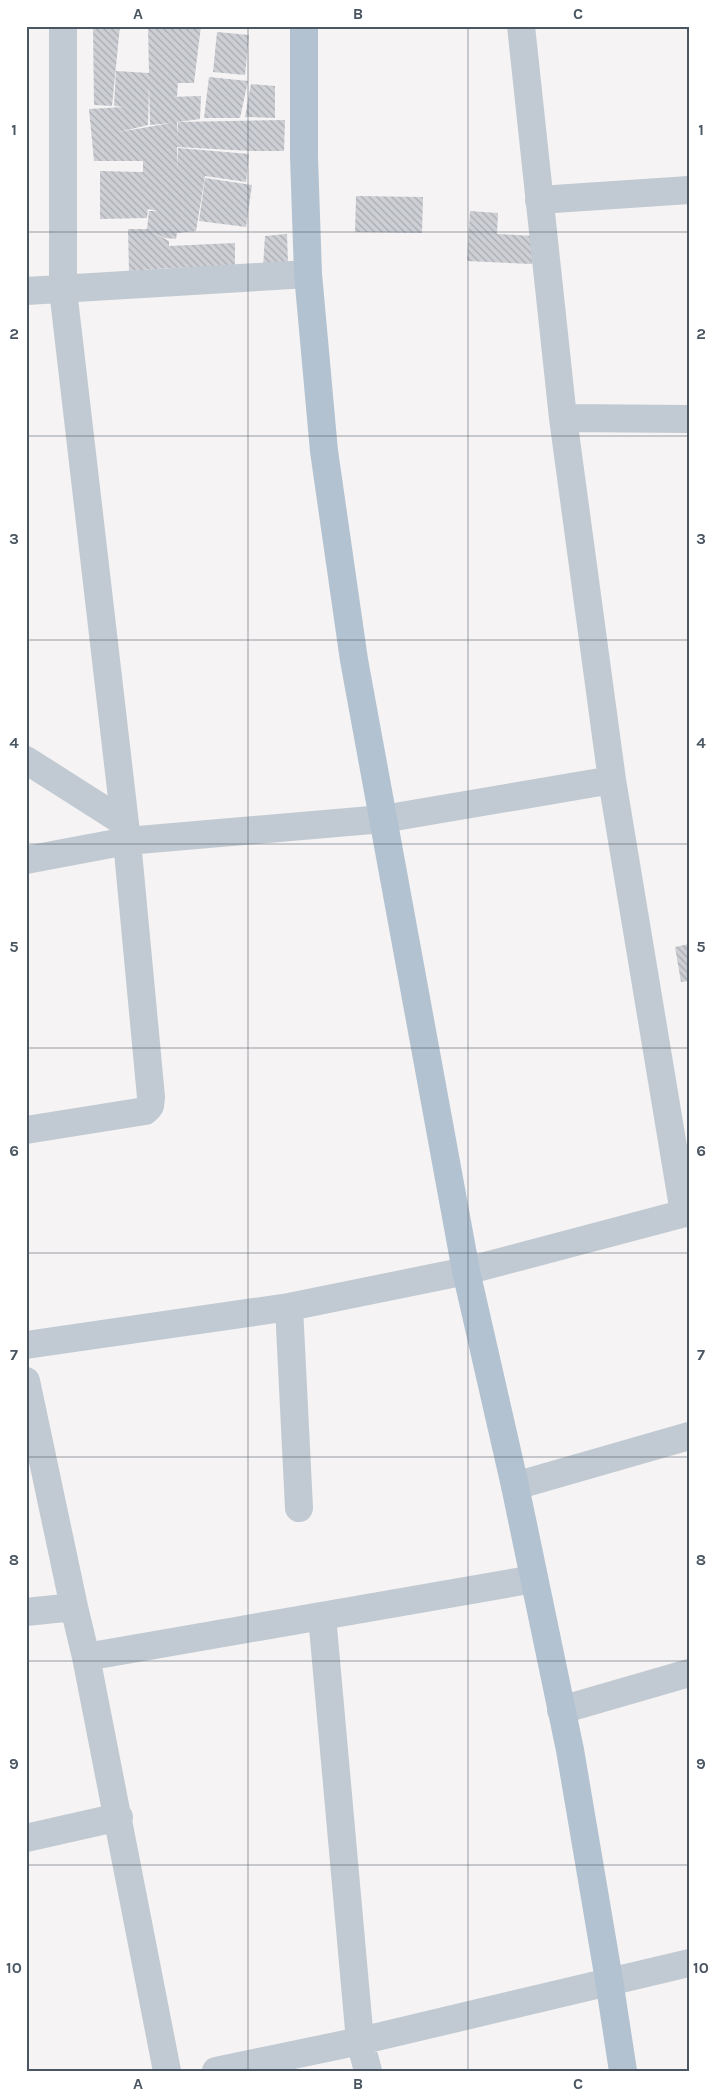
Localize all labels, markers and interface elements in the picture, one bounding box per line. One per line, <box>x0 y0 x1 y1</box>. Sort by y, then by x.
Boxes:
text: A <box>133 4 143 23</box>
text: B <box>353 4 363 23</box>
text: C <box>573 4 583 23</box>
text: 1 <box>11 120 17 139</box>
text: 1 <box>698 120 704 139</box>
text: 2 <box>9 324 19 343</box>
text: 2 <box>696 324 706 343</box>
text: 3 <box>9 529 19 548</box>
text: 3 <box>696 529 706 548</box>
text: 4 <box>9 733 19 752</box>
text: 4 <box>696 733 706 752</box>
text: 5 <box>9 937 19 956</box>
text: 5 <box>696 937 706 956</box>
text: 6 <box>9 1141 19 1160</box>
text: 6 <box>696 1141 706 1160</box>
text: 7 <box>10 1345 18 1364</box>
text: 7 <box>697 1345 705 1364</box>
text: 8 <box>9 1550 19 1569</box>
text: 8 <box>696 1550 706 1569</box>
text: 9 <box>9 1754 19 1773</box>
text: 9 <box>696 1754 706 1773</box>
text: 10 <box>6 1958 22 1977</box>
text: 10 <box>693 1958 709 1977</box>
text: A <box>133 2074 143 2093</box>
text: B <box>353 2074 363 2093</box>
text: C <box>573 2074 583 2093</box>

